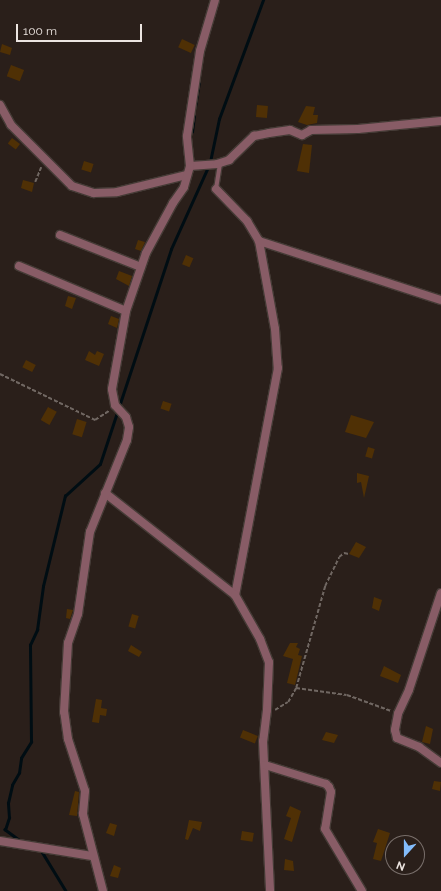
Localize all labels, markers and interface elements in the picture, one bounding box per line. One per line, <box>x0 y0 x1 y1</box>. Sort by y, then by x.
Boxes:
scale bar <box>18 16 144 42</box>
text: 100 m <box>23 24 57 38</box>
north arrow <box>385 835 425 875</box>
text: N <box>395 858 407 873</box>

